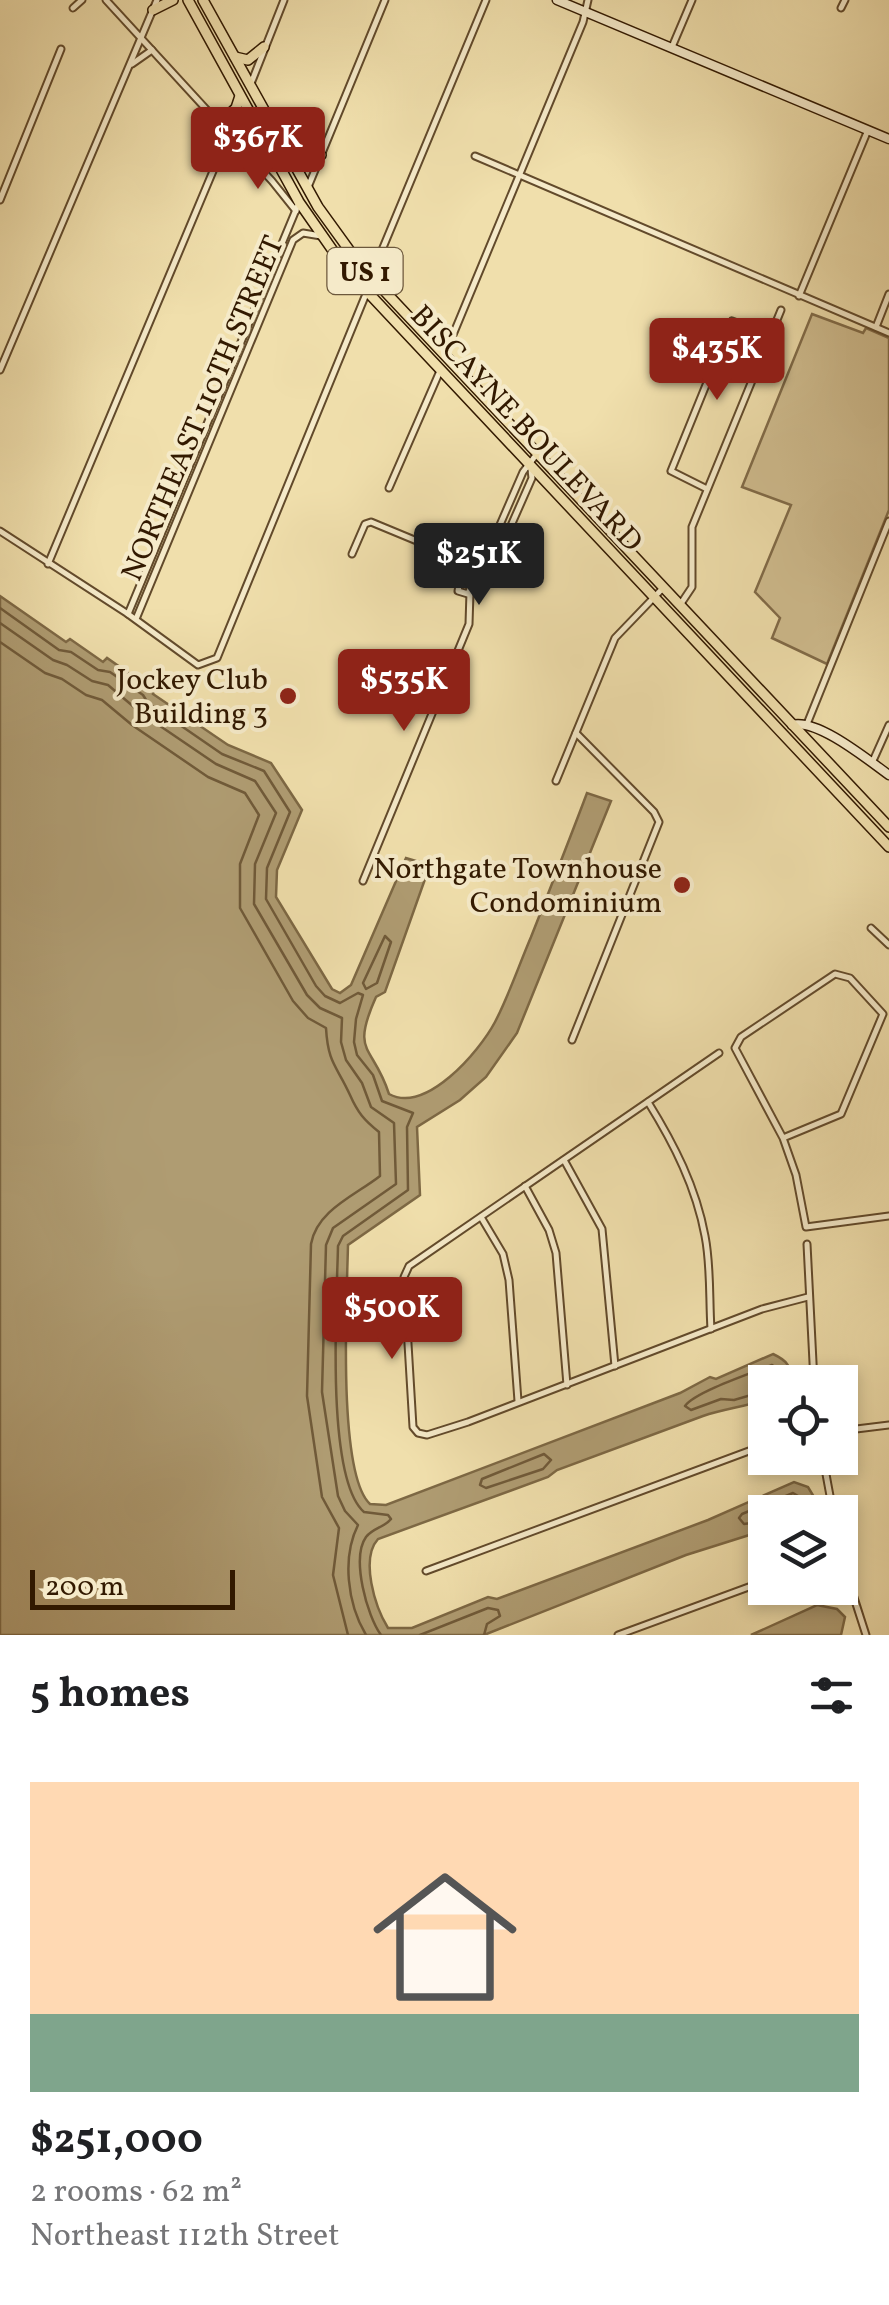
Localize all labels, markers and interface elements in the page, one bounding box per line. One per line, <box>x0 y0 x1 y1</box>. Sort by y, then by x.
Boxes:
pin: $367K <box>188 107 328 192</box>
text: $367K <box>213 117 303 161</box>
street label: NORTHEAST 110TH STREET <box>112 230 296 588</box>
road number: US 1 <box>328 248 402 294</box>
street label: BISCAYNE BOULEVARD <box>400 297 651 562</box>
pin: $435K <box>647 318 787 403</box>
text: $435K <box>671 328 763 372</box>
pin: $251K <box>409 523 549 608</box>
text: $251K <box>436 533 522 577</box>
pin: $535K <box>334 649 474 734</box>
text: $535K <box>360 659 448 703</box>
place label: Jockey Club Building 3 <box>116 660 268 736</box>
marker: Jockey Club Building 3 <box>277 685 299 707</box>
place label: Northgate Townhouse Condominium <box>373 849 662 925</box>
marker: Northgate Townhouse Condominium <box>671 874 693 896</box>
pin: $500K <box>322 1277 462 1362</box>
text: $500K <box>344 1287 440 1331</box>
map controls <box>748 1365 858 1605</box>
button: locate <box>748 1365 858 1475</box>
button: layers <box>748 1495 858 1605</box>
scale bar <box>30 1565 235 1610</box>
text: 200 m <box>45 1568 124 1607</box>
text: 5 homes <box>30 1666 190 1725</box>
icon: filters <box>804 1668 859 1723</box>
icon: home <box>355 1847 535 2027</box>
text: $251,000 <box>30 2112 203 2171</box>
text: 2 rooms · 62 m² <box>30 2171 242 2215</box>
text: Northeast 112th Street <box>30 2215 340 2259</box>

